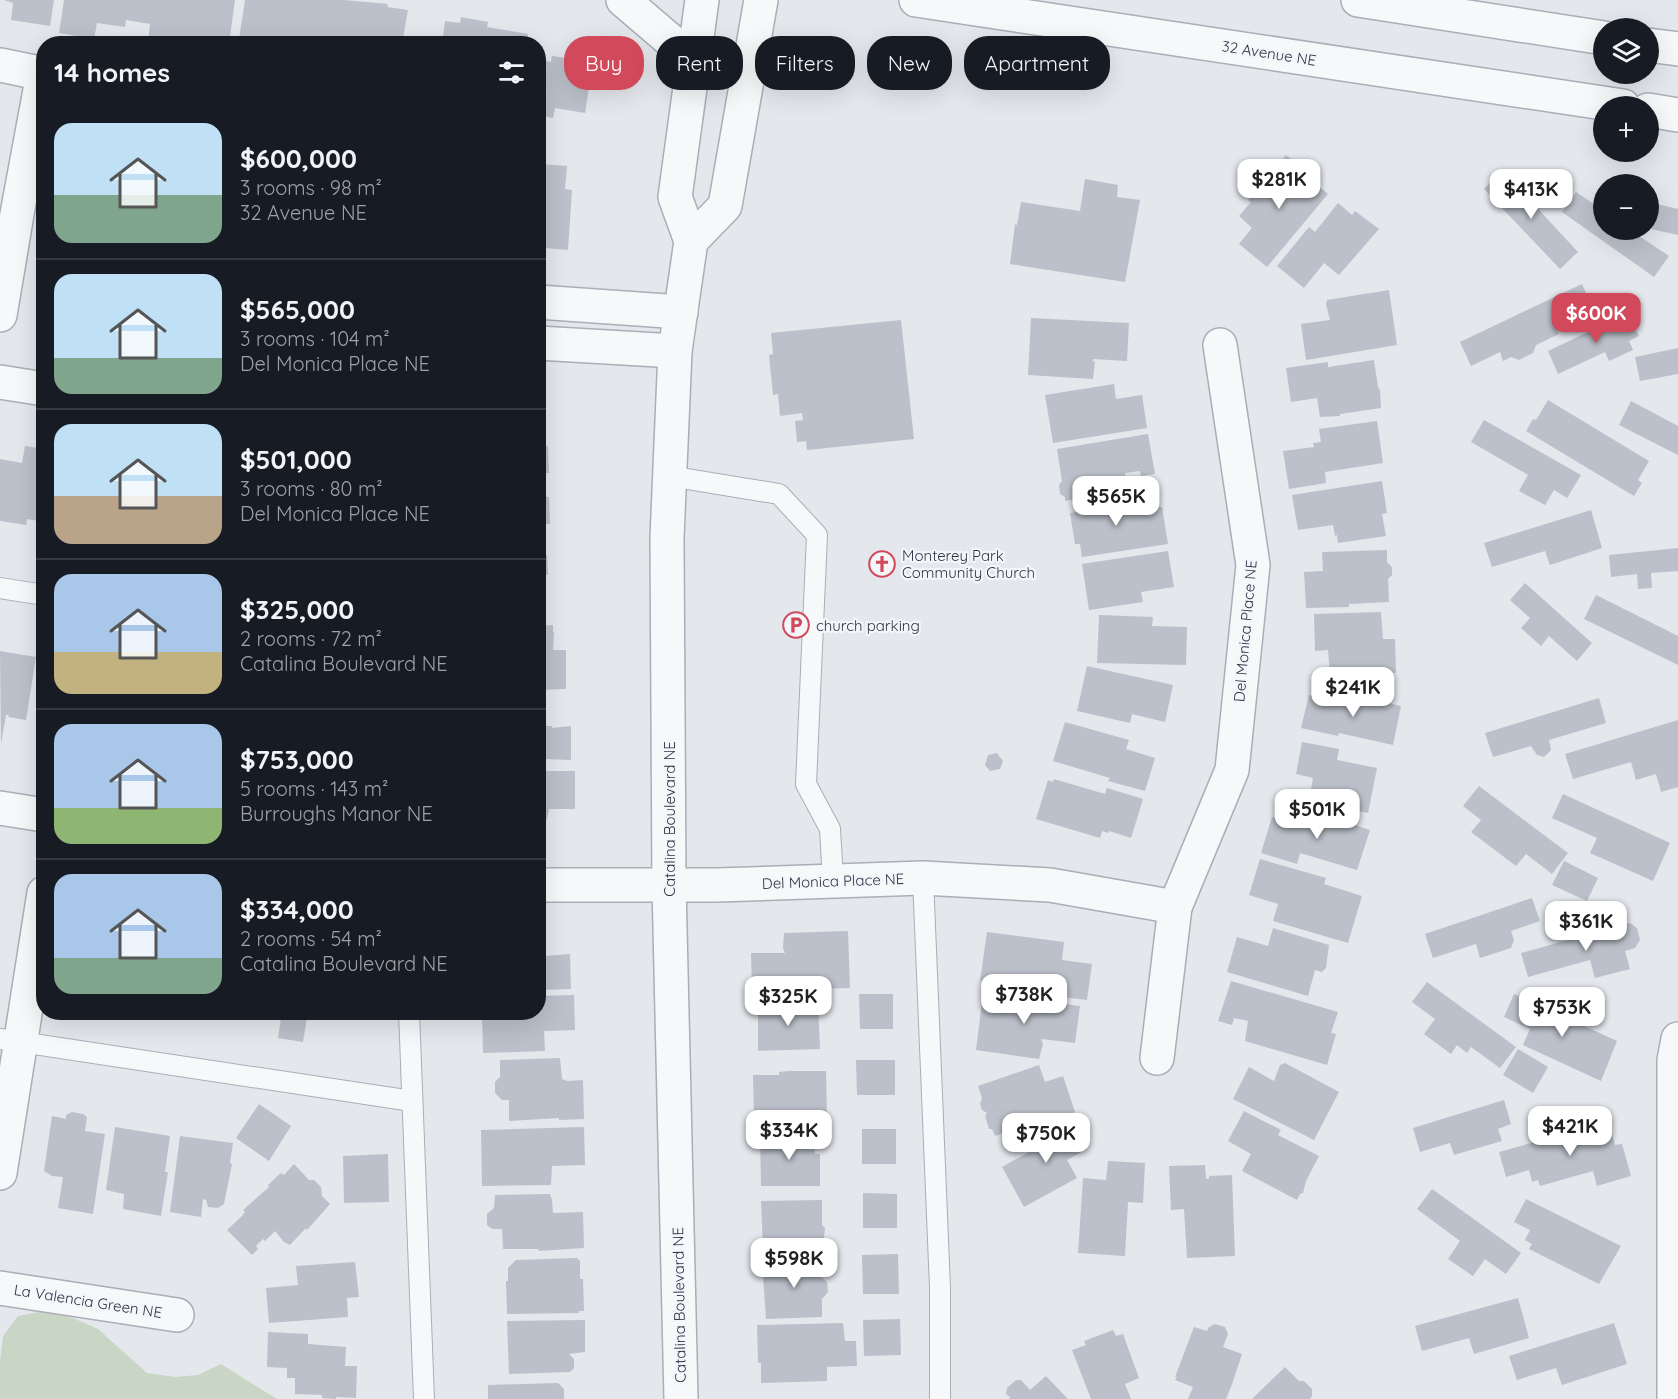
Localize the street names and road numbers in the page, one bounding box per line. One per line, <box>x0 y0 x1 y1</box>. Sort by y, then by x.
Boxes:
street label: 32 Avenue NE <box>1221 36 1317 70</box>
street label: Del Monica Place NE <box>1229 559 1261 703</box>
street label: Catalina Boulevard NE <box>660 741 679 897</box>
street label: Del Monica Place NE <box>761 869 905 893</box>
street label: Catalina Boulevard NE <box>668 1227 690 1383</box>
street label: La Valencia Green NE <box>13 1280 163 1322</box>

